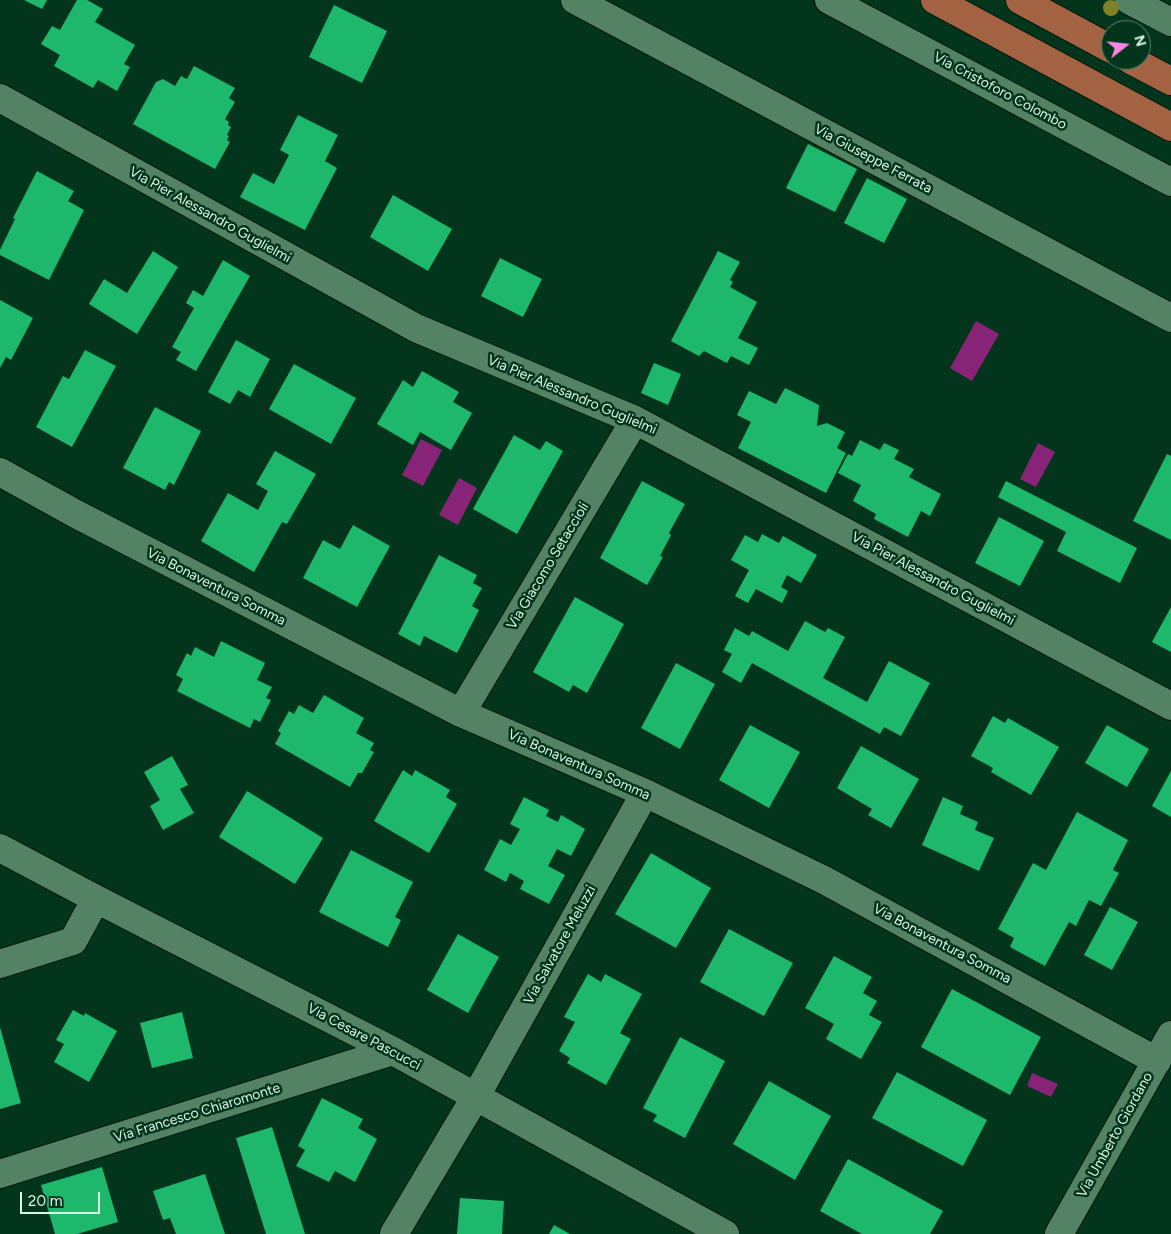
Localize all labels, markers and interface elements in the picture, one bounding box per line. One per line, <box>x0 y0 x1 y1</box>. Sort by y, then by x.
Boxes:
north arrow <box>1101 20 1151 70</box>
text: N <box>1130 33 1150 49</box>
street label: Via Cristoforo Colombo <box>930 49 1070 133</box>
street label: Via Giuseppe Ferrata <box>811 121 935 197</box>
street label: Via Pier Alessandro Guglielmi <box>126 163 294 267</box>
street label: Via Pier Alessandro Guglielmi <box>485 352 659 438</box>
street label: Via Giacomo Setaccioli <box>503 499 593 633</box>
street label: Via Pier Alessandro Guglielmi <box>849 529 1017 629</box>
street label: Via Bonaventura Somma <box>144 545 288 629</box>
street label: Via Bonaventura Somma <box>505 726 653 804</box>
street label: Via Salvatore Meluzzi <box>520 883 600 1007</box>
street label: Via Bonaventura Somma <box>870 900 1014 988</box>
street label: Via Cesare Pascucci <box>304 1000 424 1074</box>
street label: Via Umberto Giordano <box>1074 1069 1156 1201</box>
street label: Via Francesco Chiaromonte <box>112 1080 282 1146</box>
scale bar <box>22 1182 102 1214</box>
text: 20 m <box>28 1192 62 1210</box>

